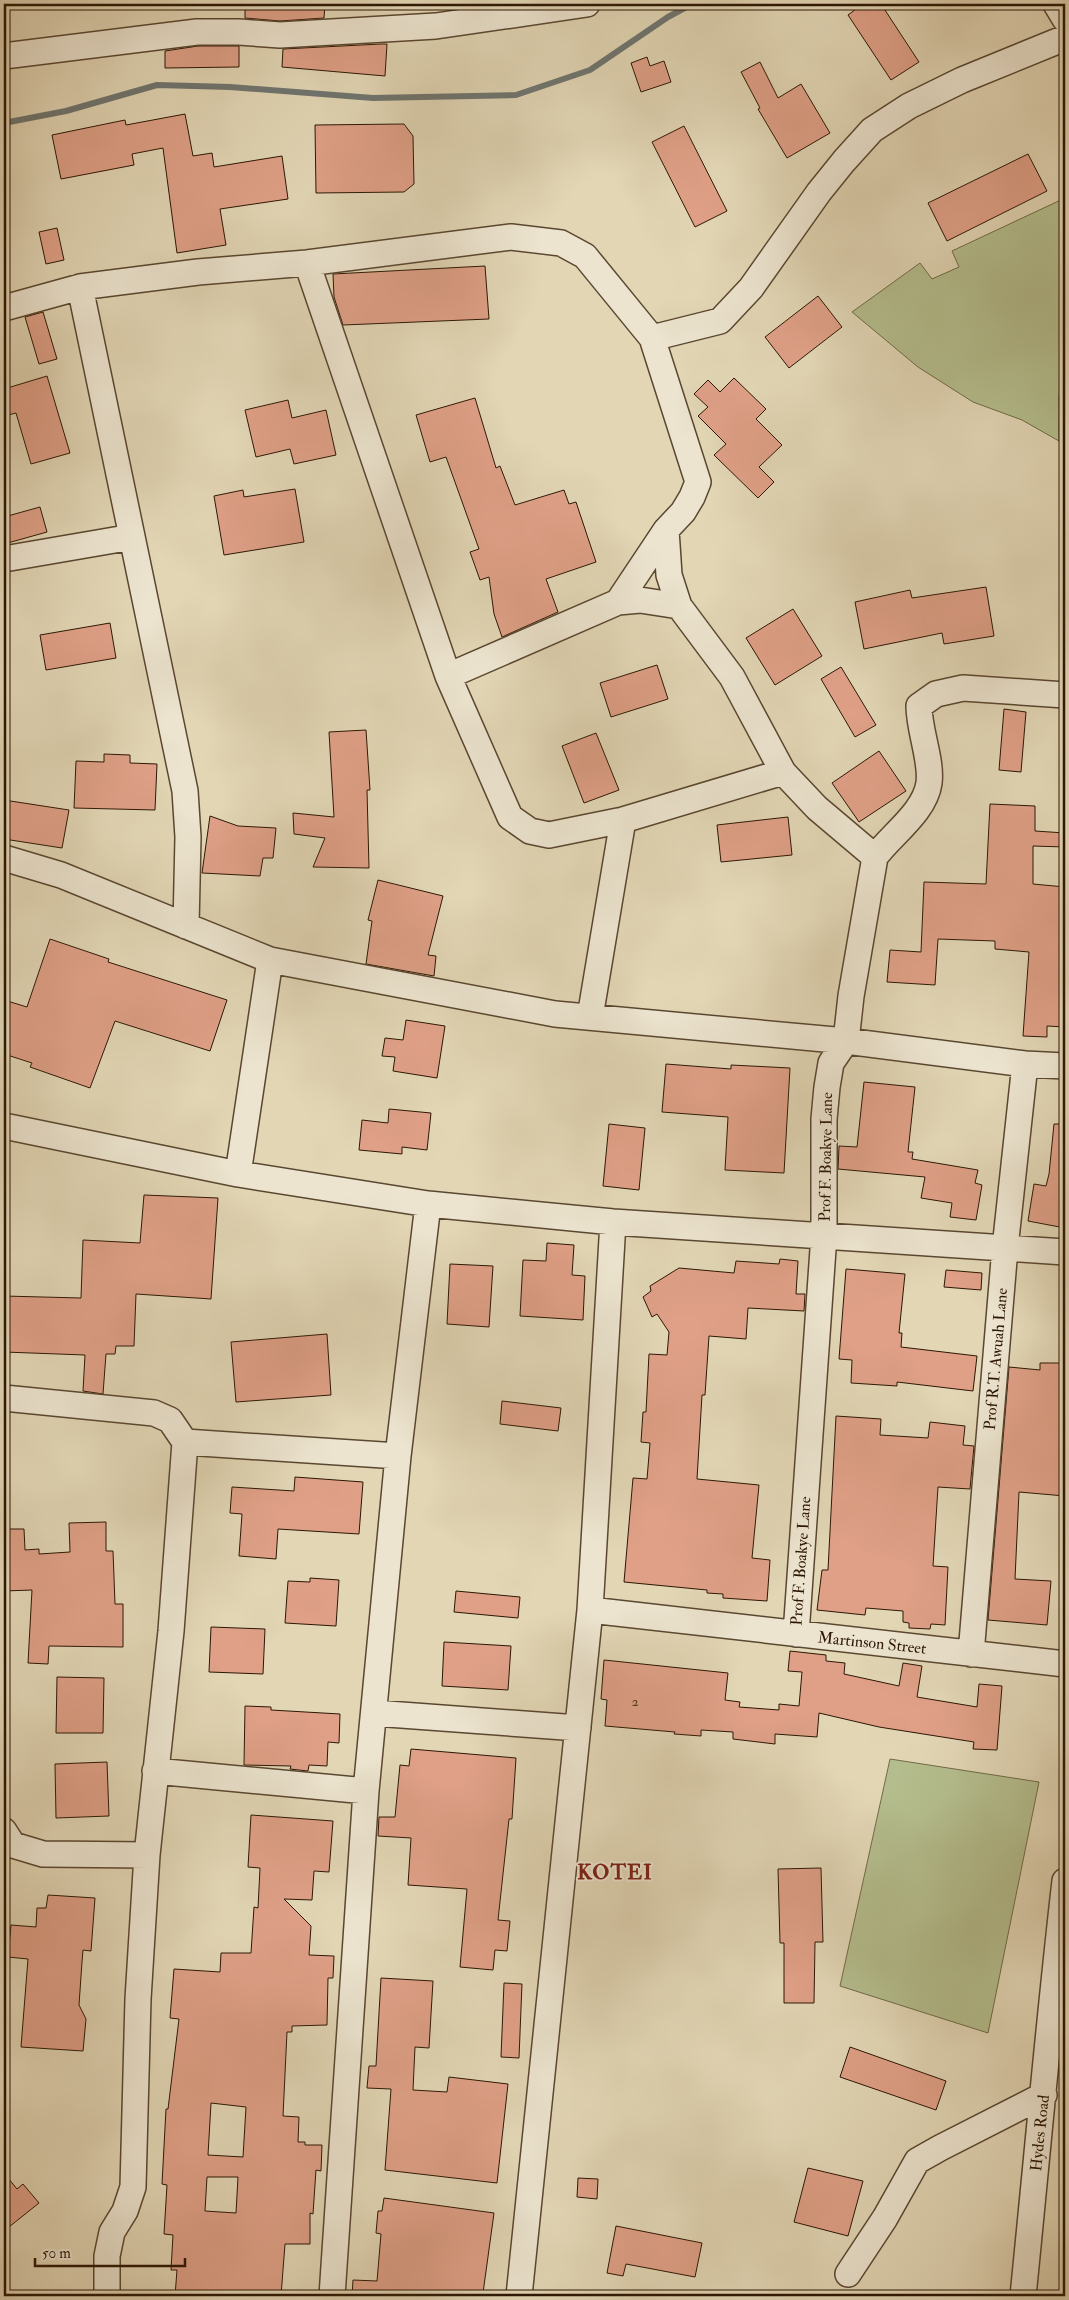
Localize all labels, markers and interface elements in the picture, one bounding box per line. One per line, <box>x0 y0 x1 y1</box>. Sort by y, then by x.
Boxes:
street label: Prof F. Boakye Lane <box>815 1092 837 1222</box>
street label: Prof R.T. Awuah Lane <box>980 1287 1012 1431</box>
street label: Prof F. Boakye Lane <box>787 1495 816 1626</box>
street label: Martinson Street <box>817 1627 927 1659</box>
house number: 2 <box>631 1693 639 1710</box>
district label: KOTEI <box>577 1859 653 1886</box>
street label: Hydes Road <box>1026 2094 1054 2172</box>
scale bar <box>35 2235 185 2267</box>
text: 50 m <box>42 2244 71 2263</box>

